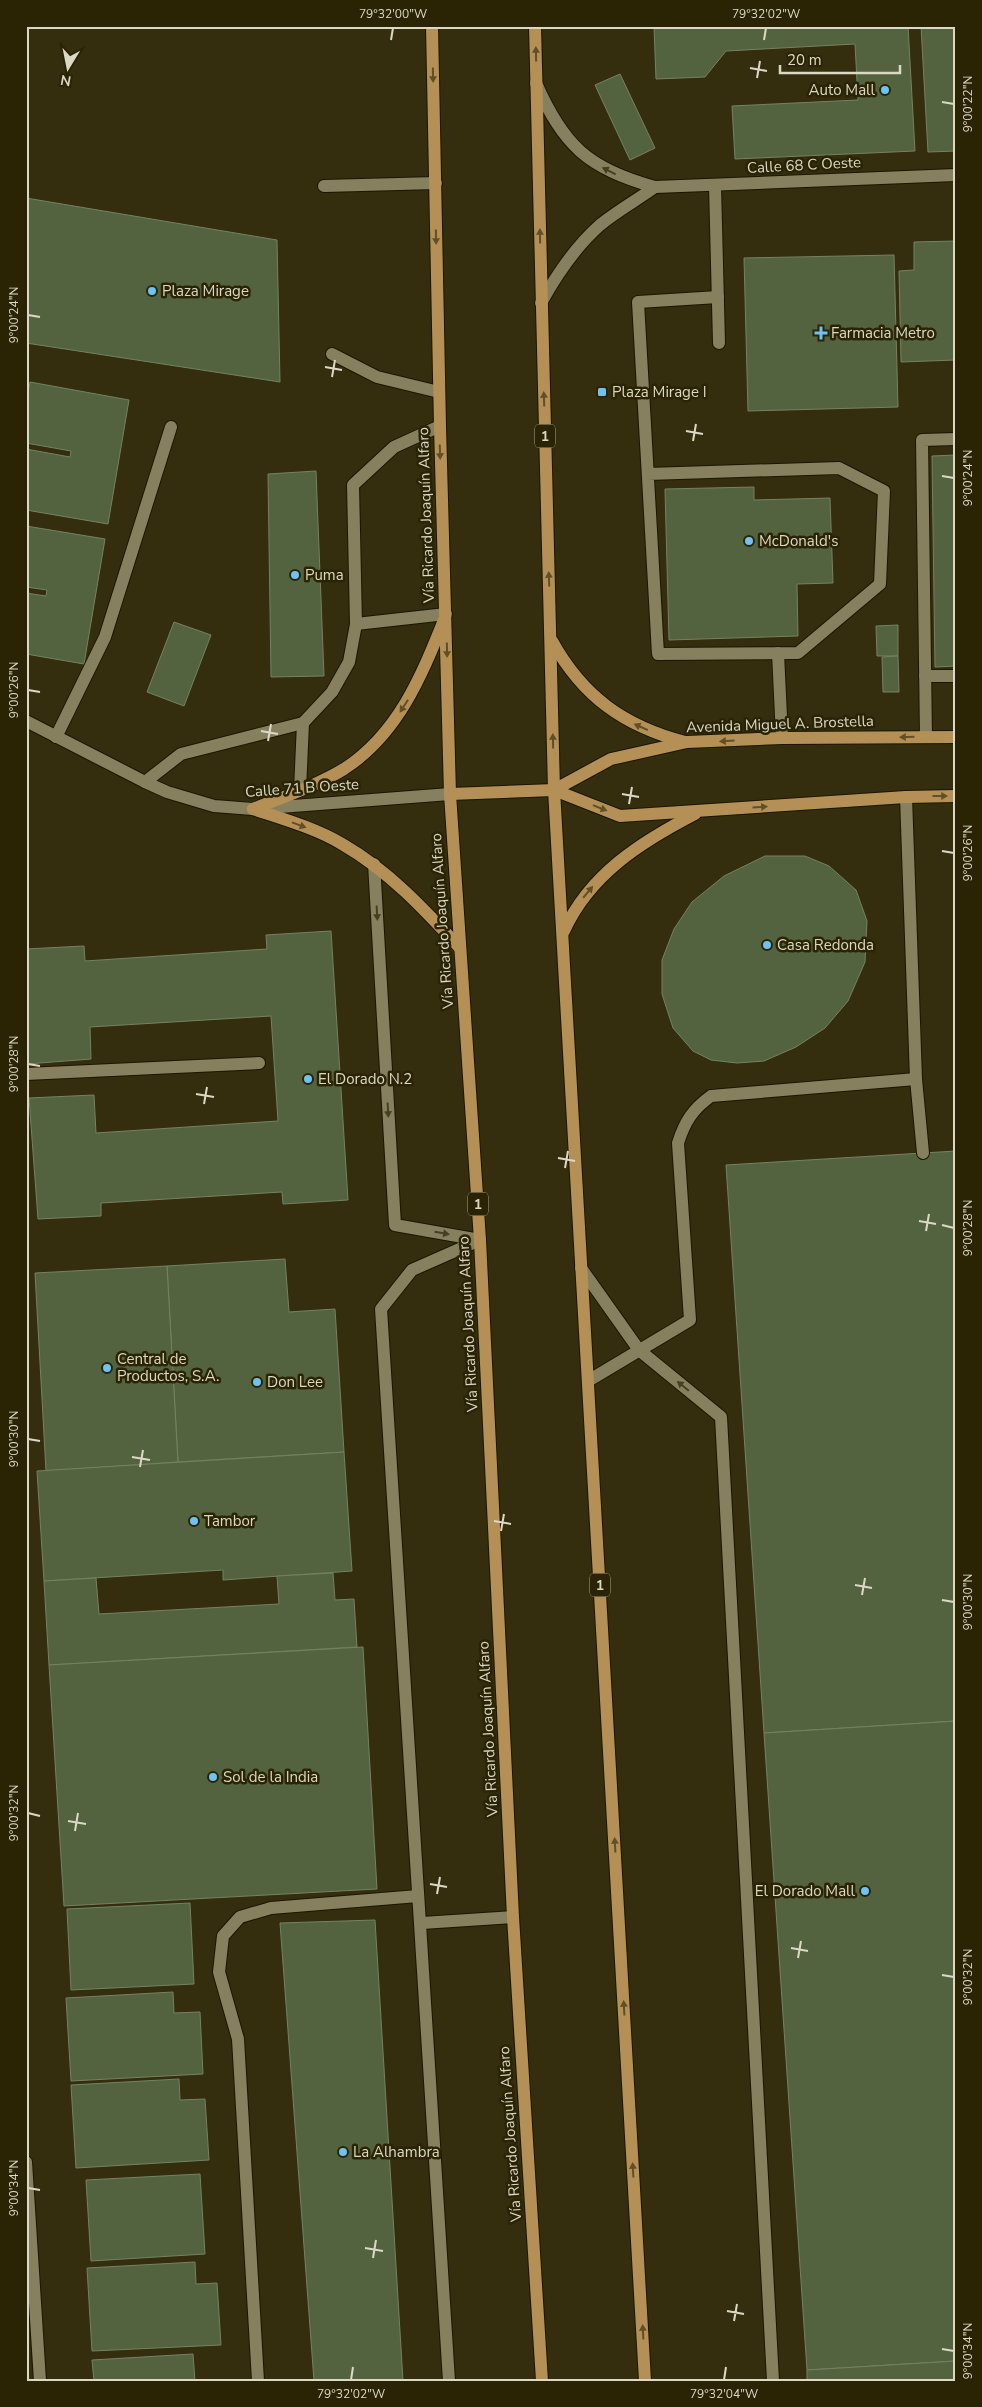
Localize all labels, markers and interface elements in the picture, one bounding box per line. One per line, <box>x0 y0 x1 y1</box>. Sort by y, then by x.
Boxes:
text: 79°32'00"W <box>359 6 427 22</box>
text: 79°32'02"W <box>732 6 800 22</box>
north arrow <box>42 42 92 92</box>
scale bar <box>780 42 900 74</box>
one-way arrow <box>531 46 539 62</box>
text: 20 m <box>787 50 822 70</box>
one-way arrow <box>429 67 437 83</box>
text: N <box>59 70 73 91</box>
text: 9°00'22"N <box>960 76 976 132</box>
place label: Auto Mall <box>809 80 876 100</box>
marker: Auto Mall <box>879 84 891 96</box>
street label: Calle 68 C Oeste <box>747 152 861 178</box>
one-way arrow <box>602 167 616 175</box>
one-way arrow <box>535 228 543 244</box>
one-way arrow <box>433 230 441 246</box>
place label: Plaza Mirage <box>162 281 249 301</box>
marker: Plaza Mirage <box>146 285 158 297</box>
text: 9°00'24"N <box>6 287 22 343</box>
place label: Farmacia Metro <box>831 323 935 343</box>
marker: Farmacia Metro <box>815 327 827 339</box>
place label: Plaza Mirage I <box>612 382 707 402</box>
marker: Plaza Mirage I <box>596 386 608 398</box>
one-way arrow <box>540 390 548 406</box>
road number: 1 <box>535 424 555 448</box>
street label: Vía Ricardo Joaquín Alfaro <box>413 427 439 604</box>
one-way arrow <box>437 445 445 461</box>
text: 9°00'24"N <box>960 450 976 506</box>
place label: McDonald's <box>759 531 838 551</box>
marker: McDonald's <box>743 535 755 547</box>
place label: Puma <box>305 565 344 585</box>
marker: Puma <box>289 569 301 581</box>
one-way arrow <box>545 570 553 586</box>
one-way arrow <box>443 642 451 658</box>
text: 9°00'26"N <box>6 662 22 718</box>
one-way arrow <box>399 699 409 713</box>
street label: Avenida Miguel A. Brostella <box>686 711 874 737</box>
one-way arrow <box>634 723 648 731</box>
one-way arrow <box>549 733 557 749</box>
one-way arrow <box>899 733 915 741</box>
one-way arrow <box>719 737 735 745</box>
street label: Calle 71 B Oeste <box>244 774 360 802</box>
one-way arrow <box>932 792 948 800</box>
one-way arrow <box>752 802 768 810</box>
one-way arrow <box>593 804 608 812</box>
one-way arrow <box>292 822 307 829</box>
text: 9°00'26"N <box>960 825 976 881</box>
street label: Vía Ricardo Joaquín Alfaro <box>426 832 458 1011</box>
one-way arrow <box>582 887 594 899</box>
one-way arrow <box>373 905 381 921</box>
place label: Casa Redonda <box>777 935 874 955</box>
marker: Casa Redonda <box>761 939 773 951</box>
text: 9°00'28"N <box>6 1036 22 1092</box>
place label: El Dorado N.2 <box>318 1069 412 1089</box>
marker: El Dorado N.2 <box>302 1073 314 1085</box>
one-way arrow <box>385 1102 393 1118</box>
road number: 1 <box>468 1192 488 1216</box>
text: 9°00'28"N <box>960 1200 976 1256</box>
one-way arrow <box>434 1230 450 1238</box>
street label: Vía Ricardo Joaquín Alfaro <box>453 1236 483 1413</box>
place label: Central de Productos, S.A. <box>117 1349 219 1386</box>
marker: Central de Productos, S.A. <box>101 1362 113 1374</box>
place label: Don Lee <box>267 1372 323 1392</box>
marker: Don Lee <box>251 1376 263 1388</box>
one-way arrow <box>677 1381 690 1392</box>
text: 9°00'30"N <box>6 1411 22 1467</box>
place label: Tambor <box>204 1511 256 1531</box>
marker: Tambor <box>188 1515 200 1527</box>
road number: 1 <box>590 1574 610 1596</box>
text: 9°00'30"N <box>960 1574 976 1630</box>
street label: Vía Ricardo Joaquín Alfaro <box>473 1641 503 1818</box>
place label: Sol de la India <box>223 1767 318 1787</box>
marker: Sol de la India <box>207 1771 219 1783</box>
text: 9°00'32"N <box>6 1785 22 1841</box>
one-way arrow <box>610 1837 618 1853</box>
place label: El Dorado Mall <box>755 1881 856 1901</box>
marker: El Dorado Mall <box>859 1885 871 1897</box>
text: 9°00'32"N <box>960 1949 976 2005</box>
one-way arrow <box>620 1999 628 2015</box>
street label: Vía Ricardo Joaquín Alfaro <box>494 2045 526 2224</box>
place label: La Alhambra <box>353 2142 440 2162</box>
marker: La Alhambra <box>337 2146 349 2158</box>
text: 9°00'34"N <box>6 2160 22 2216</box>
one-way arrow <box>629 2162 637 2178</box>
text: 9°00'34"N <box>960 2323 976 2379</box>
one-way arrow <box>638 2324 646 2340</box>
text: 79°32'02"W <box>317 2386 385 2402</box>
text: 79°32'04"W <box>690 2386 758 2402</box>

